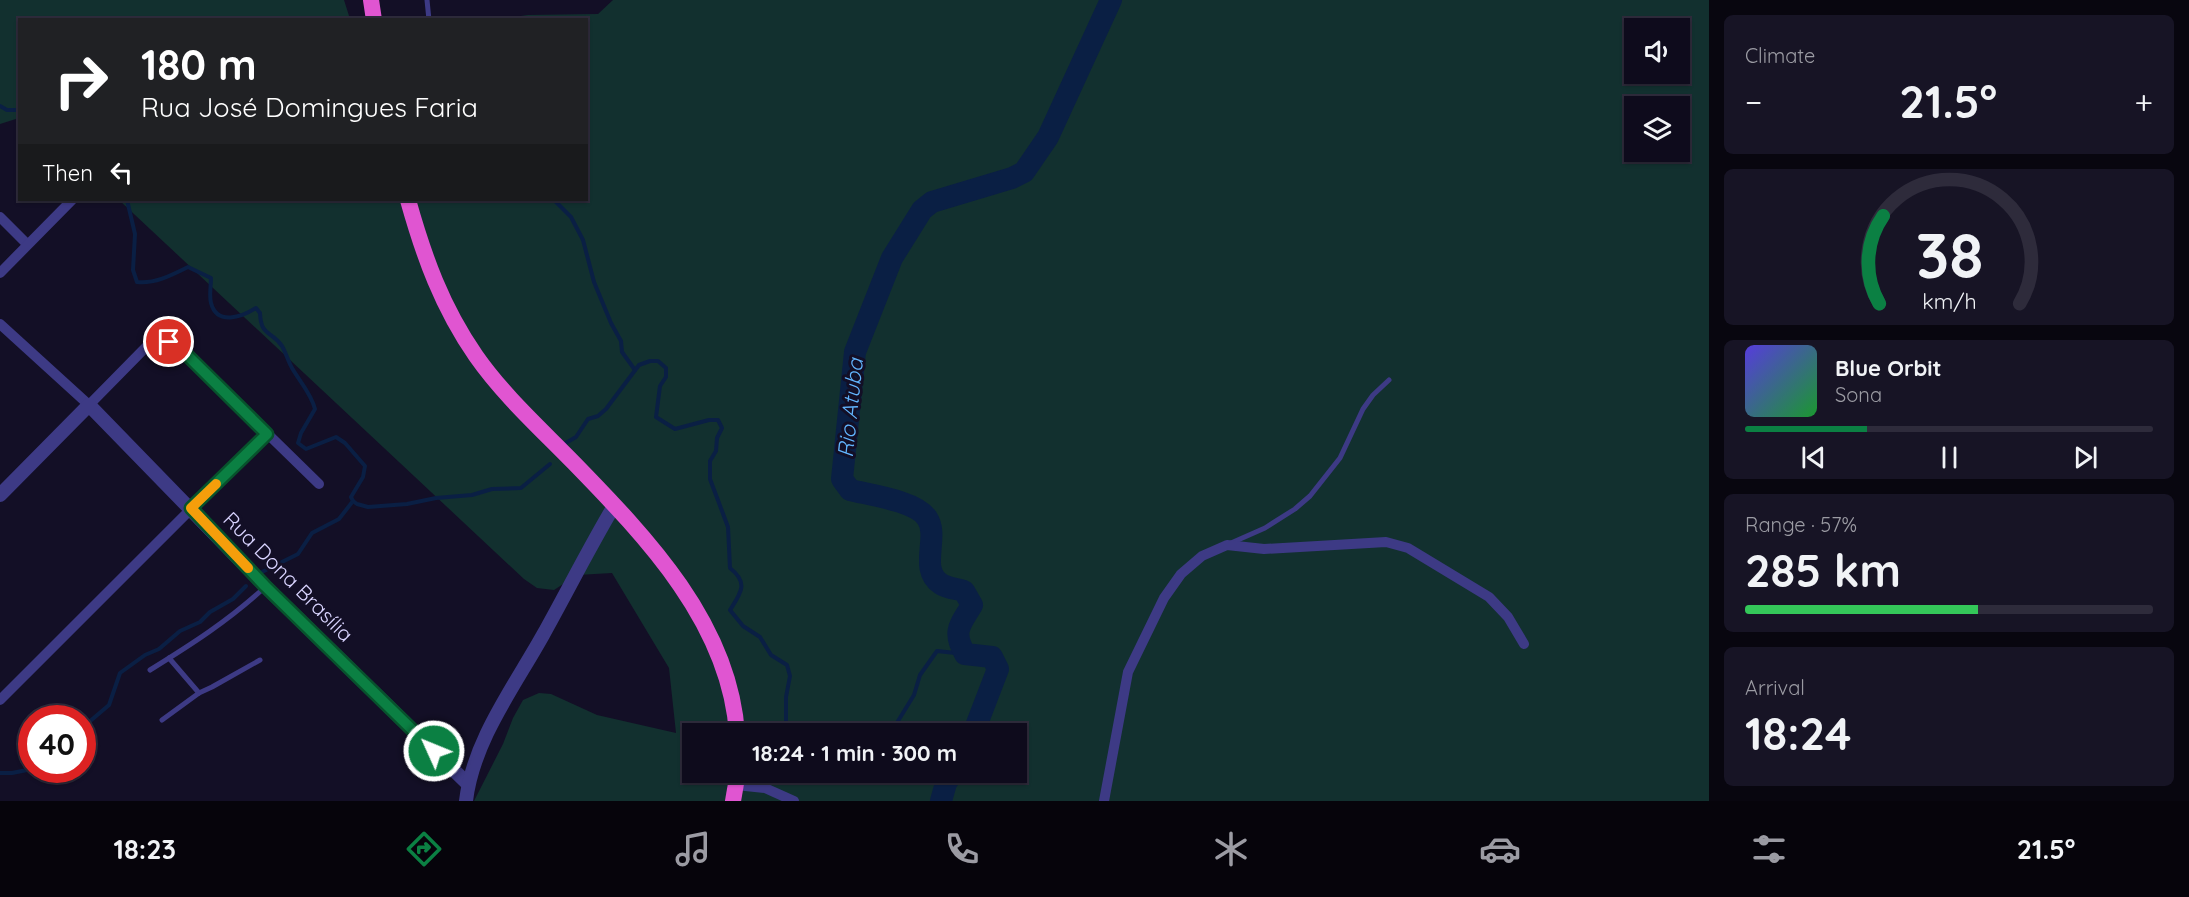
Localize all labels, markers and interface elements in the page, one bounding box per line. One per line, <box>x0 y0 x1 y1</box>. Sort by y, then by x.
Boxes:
map controls <box>1624 18 1690 162</box>
button: sound <box>1624 18 1690 84</box>
text: 180 m <box>141 38 257 91</box>
icon: right <box>42 42 120 120</box>
text: Climate <box>1745 43 1815 68</box>
text: 21.5° <box>1899 73 1997 129</box>
text: − <box>1745 81 1762 122</box>
text: + <box>2134 81 2153 122</box>
text: Rua José Domingues Faria <box>141 90 478 124</box>
button: layers <box>1624 96 1690 162</box>
icon: left <box>105 156 138 189</box>
text: Then <box>42 159 93 187</box>
text: 38 <box>1915 216 1983 294</box>
text: km/h <box>1922 288 1976 314</box>
pin <box>143 316 194 367</box>
icon: arrive <box>152 325 185 358</box>
text: Blue Orbit <box>1835 354 1941 382</box>
water label: Rio Atuba <box>831 355 869 459</box>
text: Sona <box>1835 382 1882 407</box>
icon: previous <box>1797 441 1830 474</box>
icon: pause <box>1933 441 1966 474</box>
icon: next <box>2069 441 2102 474</box>
street label: Rua Dona Brasília <box>218 506 359 647</box>
text: Range · 57% <box>1745 512 1857 537</box>
text: 285 km <box>1745 542 1901 598</box>
text: Arrival <box>1745 675 1805 700</box>
speed limit sign: 40 <box>18 705 96 783</box>
text: 18:24 <box>1745 705 1852 761</box>
position arrow <box>402 719 466 783</box>
text: 18:24 · 1 min · 300 m <box>752 739 957 767</box>
icon: directions <box>403 828 445 870</box>
icon: music <box>672 828 714 870</box>
icon: phone <box>941 828 983 870</box>
icon: climate <box>1210 828 1252 870</box>
icon: car <box>1479 828 1521 870</box>
icon: filters <box>1748 828 1790 870</box>
text: 18:23 <box>113 832 176 866</box>
text: 21.5° <box>2017 832 2075 866</box>

